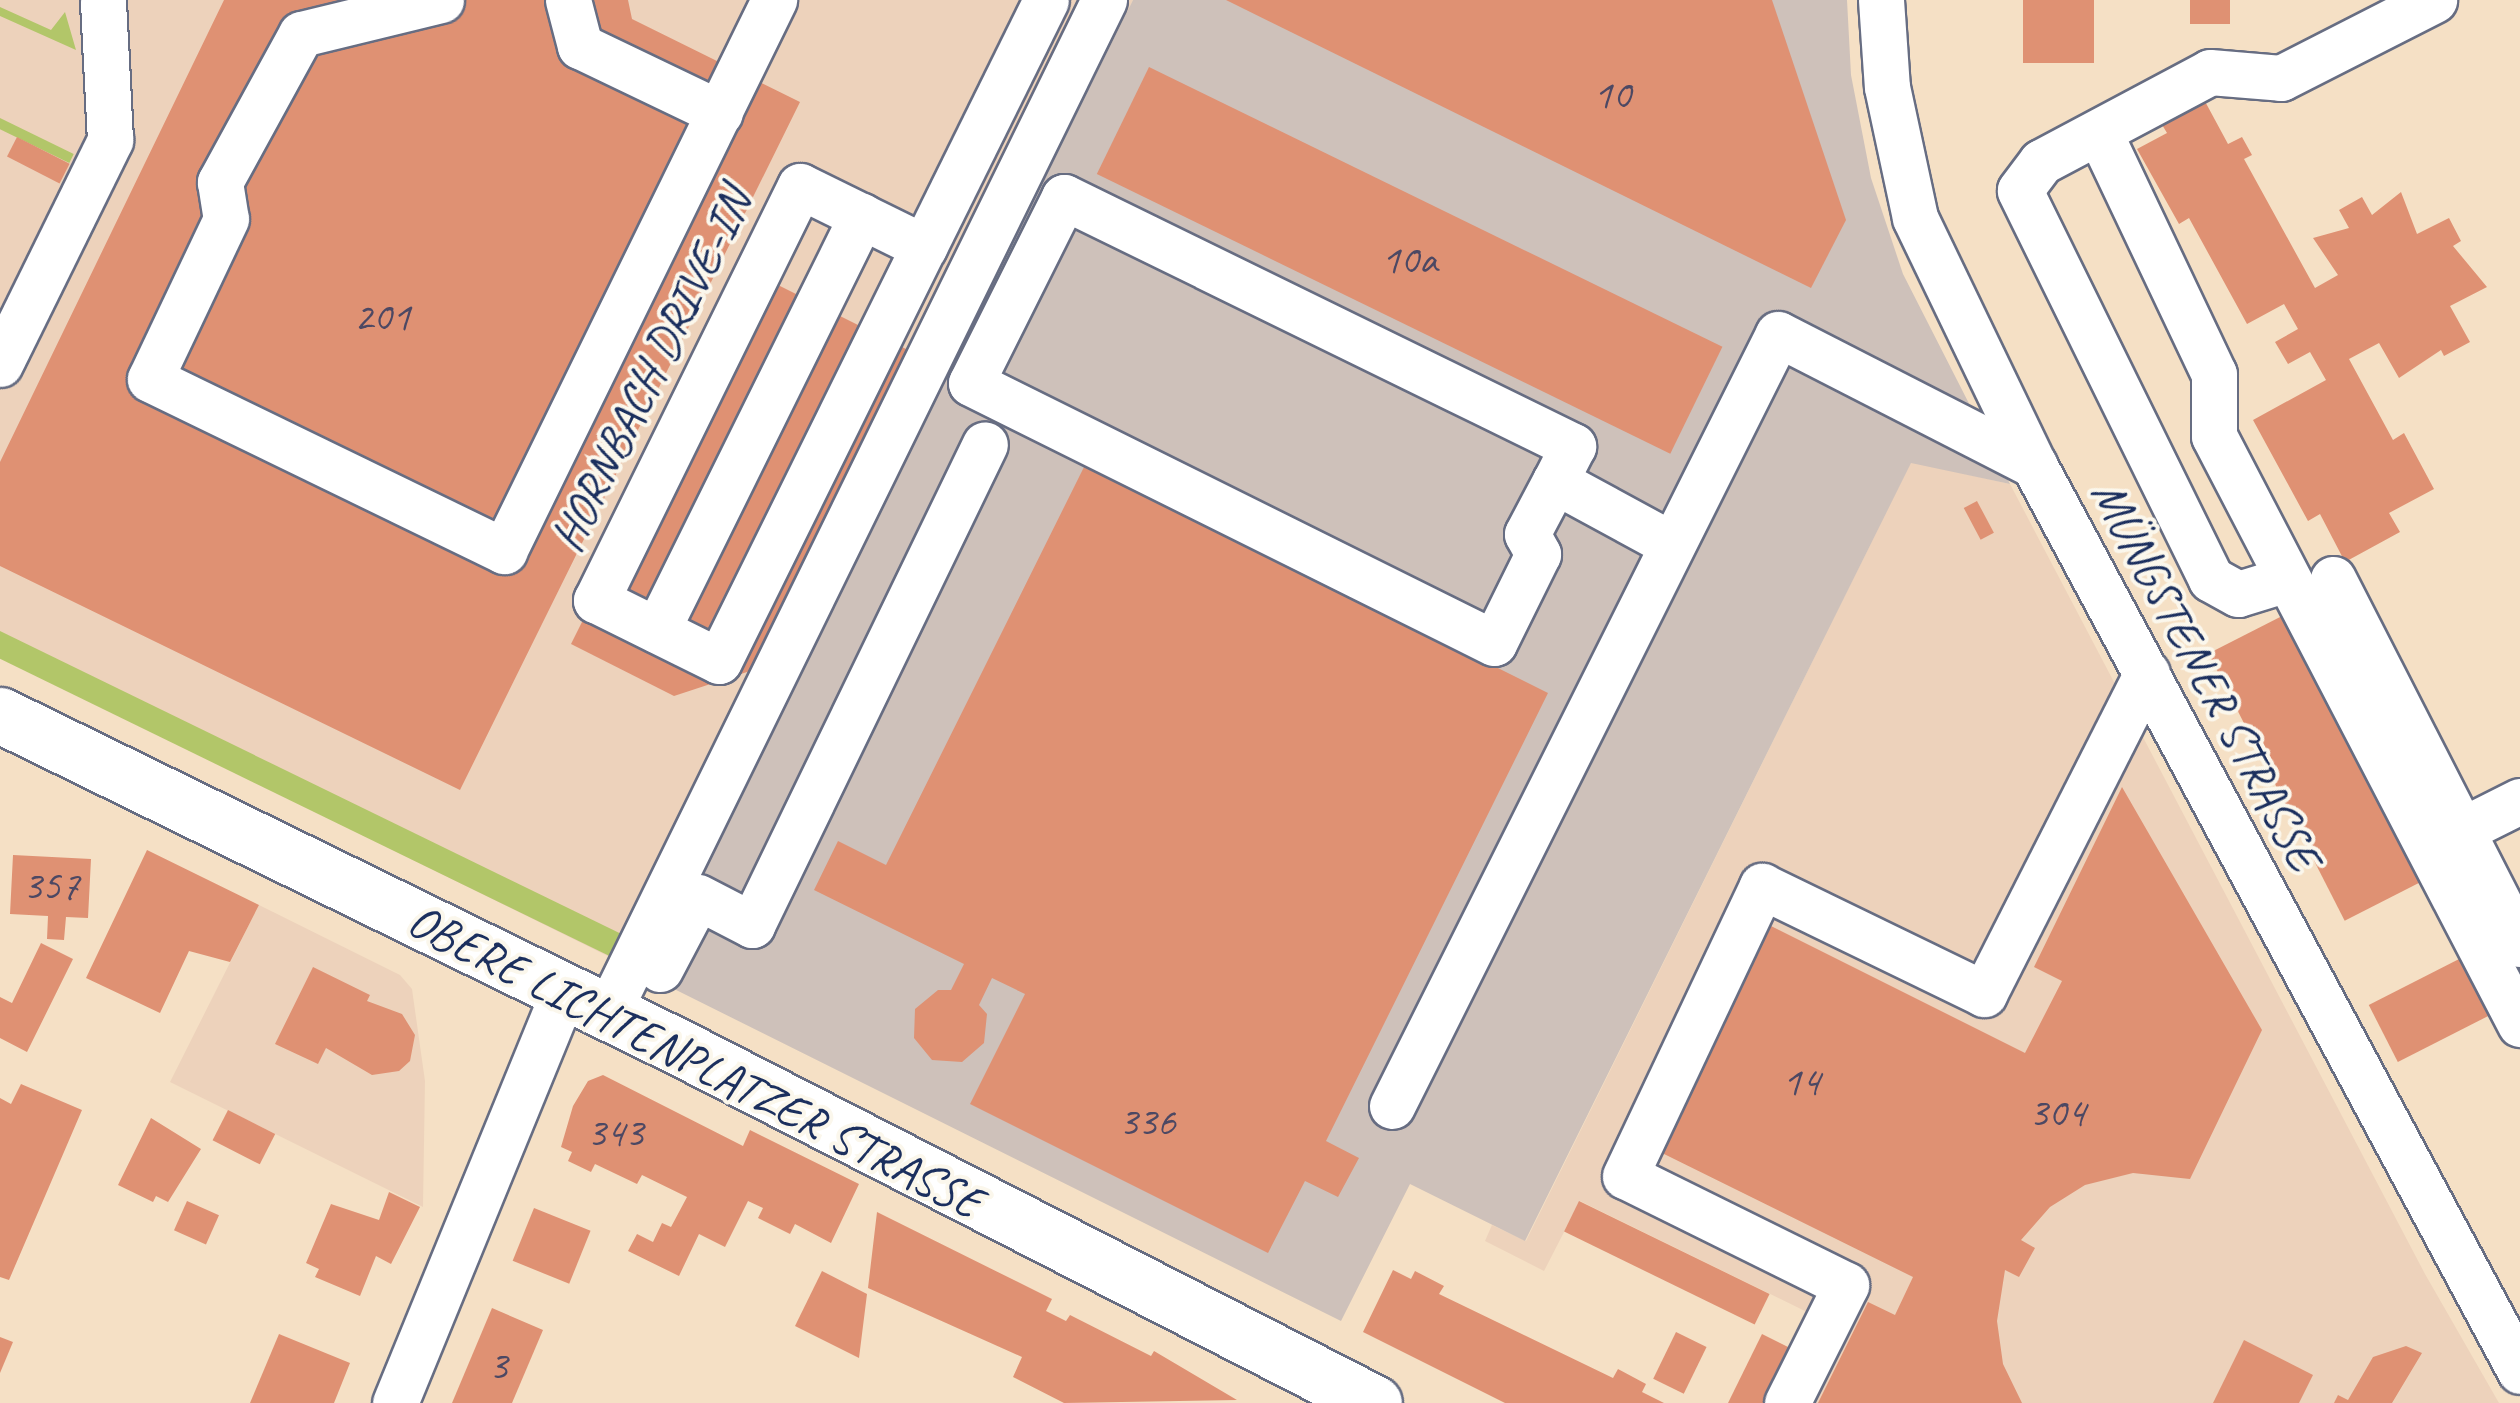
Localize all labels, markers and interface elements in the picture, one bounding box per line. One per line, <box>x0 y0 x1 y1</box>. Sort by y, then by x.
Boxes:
house number: 10 <box>1593 70 1631 120</box>
street label: HORNBACH DRIVE-IN <box>538 179 764 561</box>
house number: 10a <box>1381 235 1437 285</box>
house number: 201 <box>354 292 410 342</box>
street label: MÜNGSTENER STRASSE <box>2079 471 2333 879</box>
house number: 357 <box>23 861 79 911</box>
street label: OBERE LICHTENPLATZER STRASSE <box>400 892 990 1230</box>
house number: 14 <box>1782 1057 1820 1107</box>
house number: 304 <box>2029 1088 2085 1138</box>
house number: 336 <box>1119 1097 1175 1147</box>
house number: 343 <box>587 1108 643 1158</box>
house number: 3 <box>489 1341 507 1391</box>

